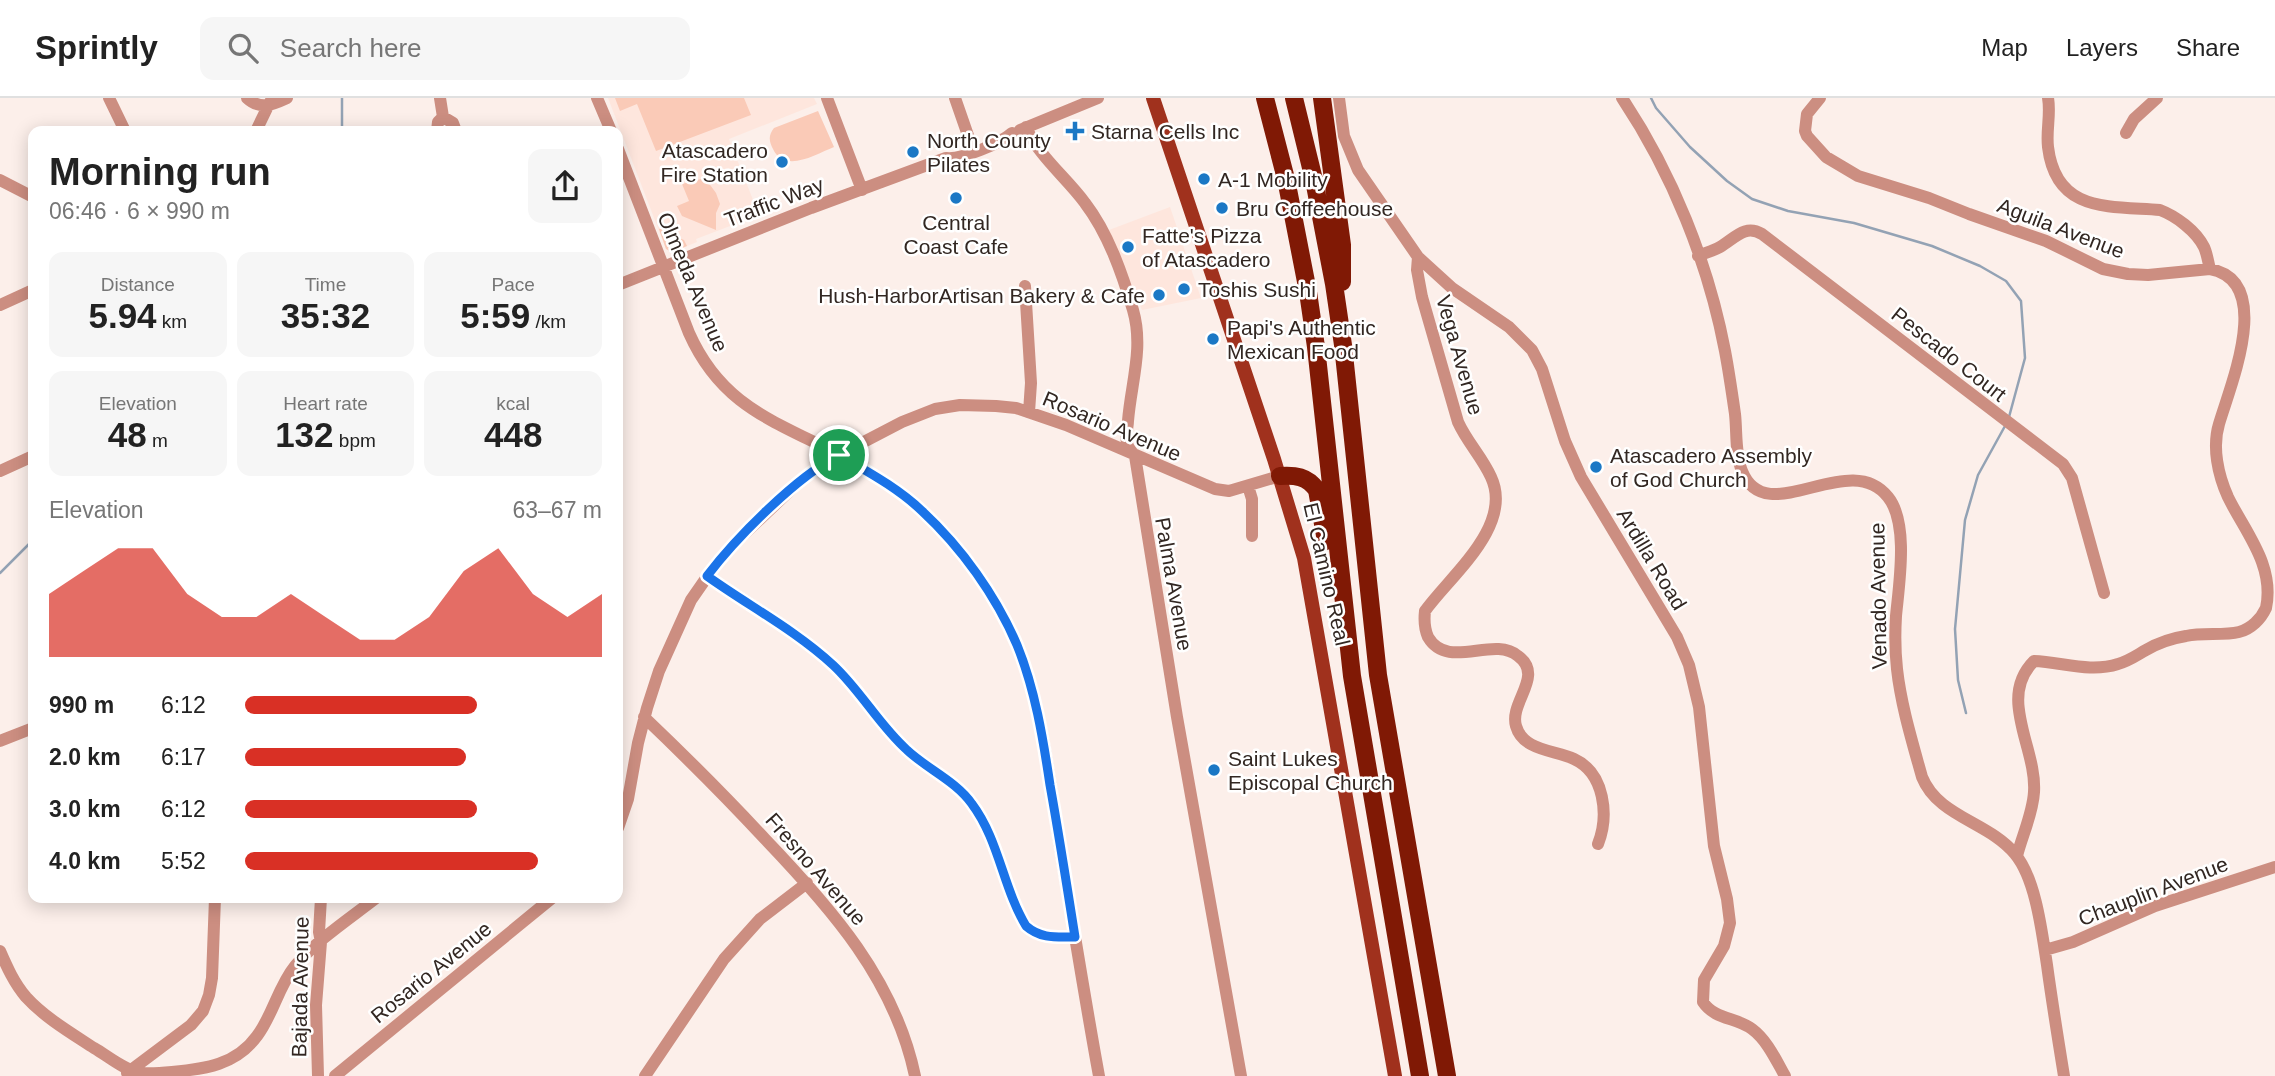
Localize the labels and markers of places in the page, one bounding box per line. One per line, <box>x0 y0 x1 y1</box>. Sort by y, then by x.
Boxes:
place label: Starna Cells Inc <box>1091 120 1239 143</box>
marker: Starna Cells Inc <box>1065 121 1085 141</box>
place label: North County Pilates <box>927 129 1051 176</box>
place label: Atascadero Fire Station <box>661 139 768 186</box>
marker: North County Pilates <box>905 144 921 160</box>
marker: Atascadero Fire Station <box>774 154 790 170</box>
place label: A-1 Mobility <box>1218 168 1328 191</box>
marker: A-1 Mobility <box>1196 171 1212 187</box>
marker: Central Coast Cafe <box>948 190 964 206</box>
place label: Bru Coffeehouse <box>1236 197 1393 220</box>
marker: Bru Coffeehouse <box>1214 200 1230 216</box>
place label: Central Coast Cafe <box>903 211 1009 258</box>
place label: Fatte's Pizza of Atascadero <box>1142 224 1270 271</box>
marker: Fatte's Pizza of Atascadero <box>1120 239 1136 255</box>
place label: Toshis Sushi <box>1198 278 1316 301</box>
marker: Toshis Sushi <box>1176 281 1192 297</box>
place label: Hush-HarborArtisan Bakery & Cafe <box>818 284 1145 307</box>
marker: Hush-HarborArtisan Bakery & Cafe <box>1151 287 1167 303</box>
place label: Papi's Authentic Mexican Food <box>1227 316 1376 363</box>
marker: Papi's Authentic Mexican Food <box>1205 331 1221 347</box>
pin <box>809 425 869 485</box>
place label: Atascadero Assembly of God Church <box>1610 444 1812 491</box>
marker: Atascadero Assembly of God Church <box>1588 459 1604 475</box>
place label: Saint Lukes Episcopal Church <box>1228 747 1393 794</box>
marker: Saint Lukes Episcopal Church <box>1206 762 1222 778</box>

